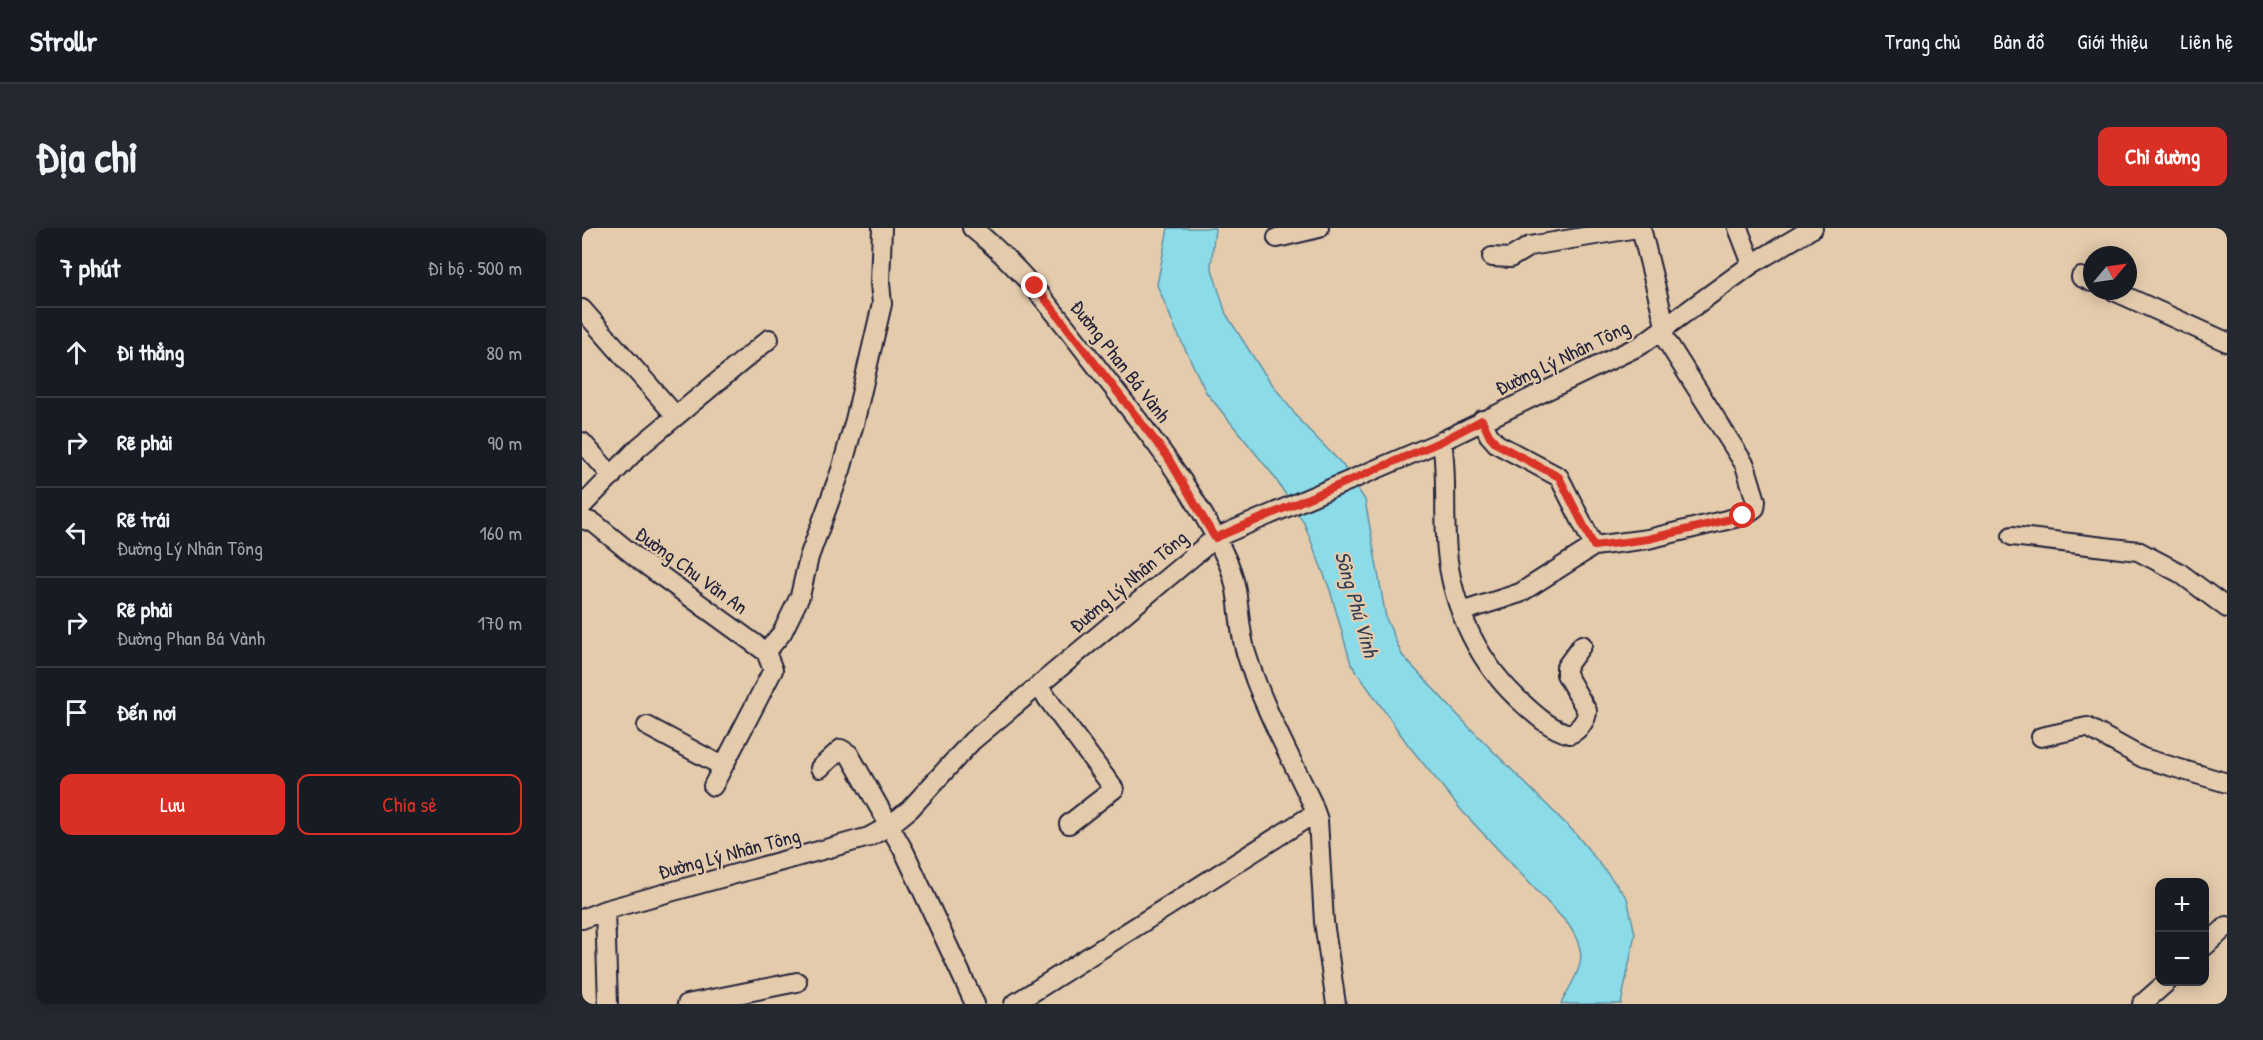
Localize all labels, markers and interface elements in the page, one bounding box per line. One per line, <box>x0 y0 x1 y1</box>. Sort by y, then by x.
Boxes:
text: Strollr <box>30 22 97 60</box>
text: Trang chủ <box>1885 27 1960 56</box>
text: Bản đồ <box>1993 27 2044 56</box>
text: Giới thiệu <box>2077 27 2148 56</box>
text: Liên hệ <box>2181 27 2233 56</box>
button: Chỉ đường <box>2098 127 2227 186</box>
text: Địa chỉ <box>36 128 138 185</box>
north arrow <box>2083 246 2137 300</box>
text: 7 phút <box>60 250 120 285</box>
text: Đi bộ · 500 m <box>428 254 522 281</box>
route end <box>1021 272 1047 298</box>
street label: Đường Phan Bá Vành <box>1065 294 1177 428</box>
street label: Đường Lý Nhân Tông <box>1490 313 1634 401</box>
icon: ahead <box>60 336 93 369</box>
text: Đi thẳng <box>117 337 184 367</box>
text: 80 m <box>486 339 522 366</box>
icon: right <box>60 426 93 459</box>
text: Rẽ phải <box>117 427 173 457</box>
text: 90 m <box>488 429 522 456</box>
route start <box>1729 502 1755 528</box>
text: Rẽ trái <box>117 504 170 534</box>
icon: left <box>60 516 93 549</box>
text: 160 m <box>480 519 522 546</box>
street label: Đường Chu Văn An <box>630 520 754 620</box>
street label: Đường Lý Nhân Tông <box>1063 524 1193 638</box>
text: Đường Lý Nhân Tông <box>117 534 263 561</box>
water label: Sông Phú Vinh <box>1328 548 1386 661</box>
text: Rẽ phải <box>117 594 173 624</box>
icon: right <box>60 606 93 639</box>
text: 170 m <box>478 609 522 636</box>
text: Đường Phan Bá Vành <box>117 624 265 651</box>
icon: arrive <box>60 696 93 729</box>
text: Đến nơi <box>117 697 177 727</box>
button: Lưu <box>60 774 285 835</box>
button: Chia sẻ <box>297 774 522 835</box>
street label: Đường Lý Nhân Tông <box>655 821 803 885</box>
map controls <box>2155 878 2209 986</box>
button: + <box>2155 878 2209 932</box>
button: − <box>2155 932 2209 986</box>

